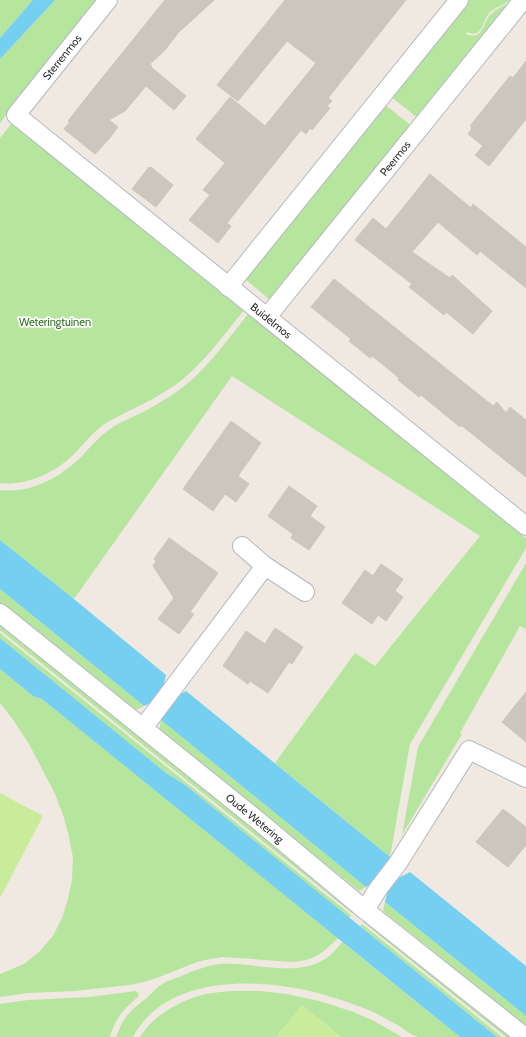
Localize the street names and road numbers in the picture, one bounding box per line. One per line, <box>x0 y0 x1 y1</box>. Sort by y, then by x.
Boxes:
street label: Sterrenmos <box>39 31 85 83</box>
street label: Peermos <box>377 138 414 179</box>
street label: Buidelmos <box>248 300 295 342</box>
street label: Oude Wetering <box>223 790 287 846</box>

